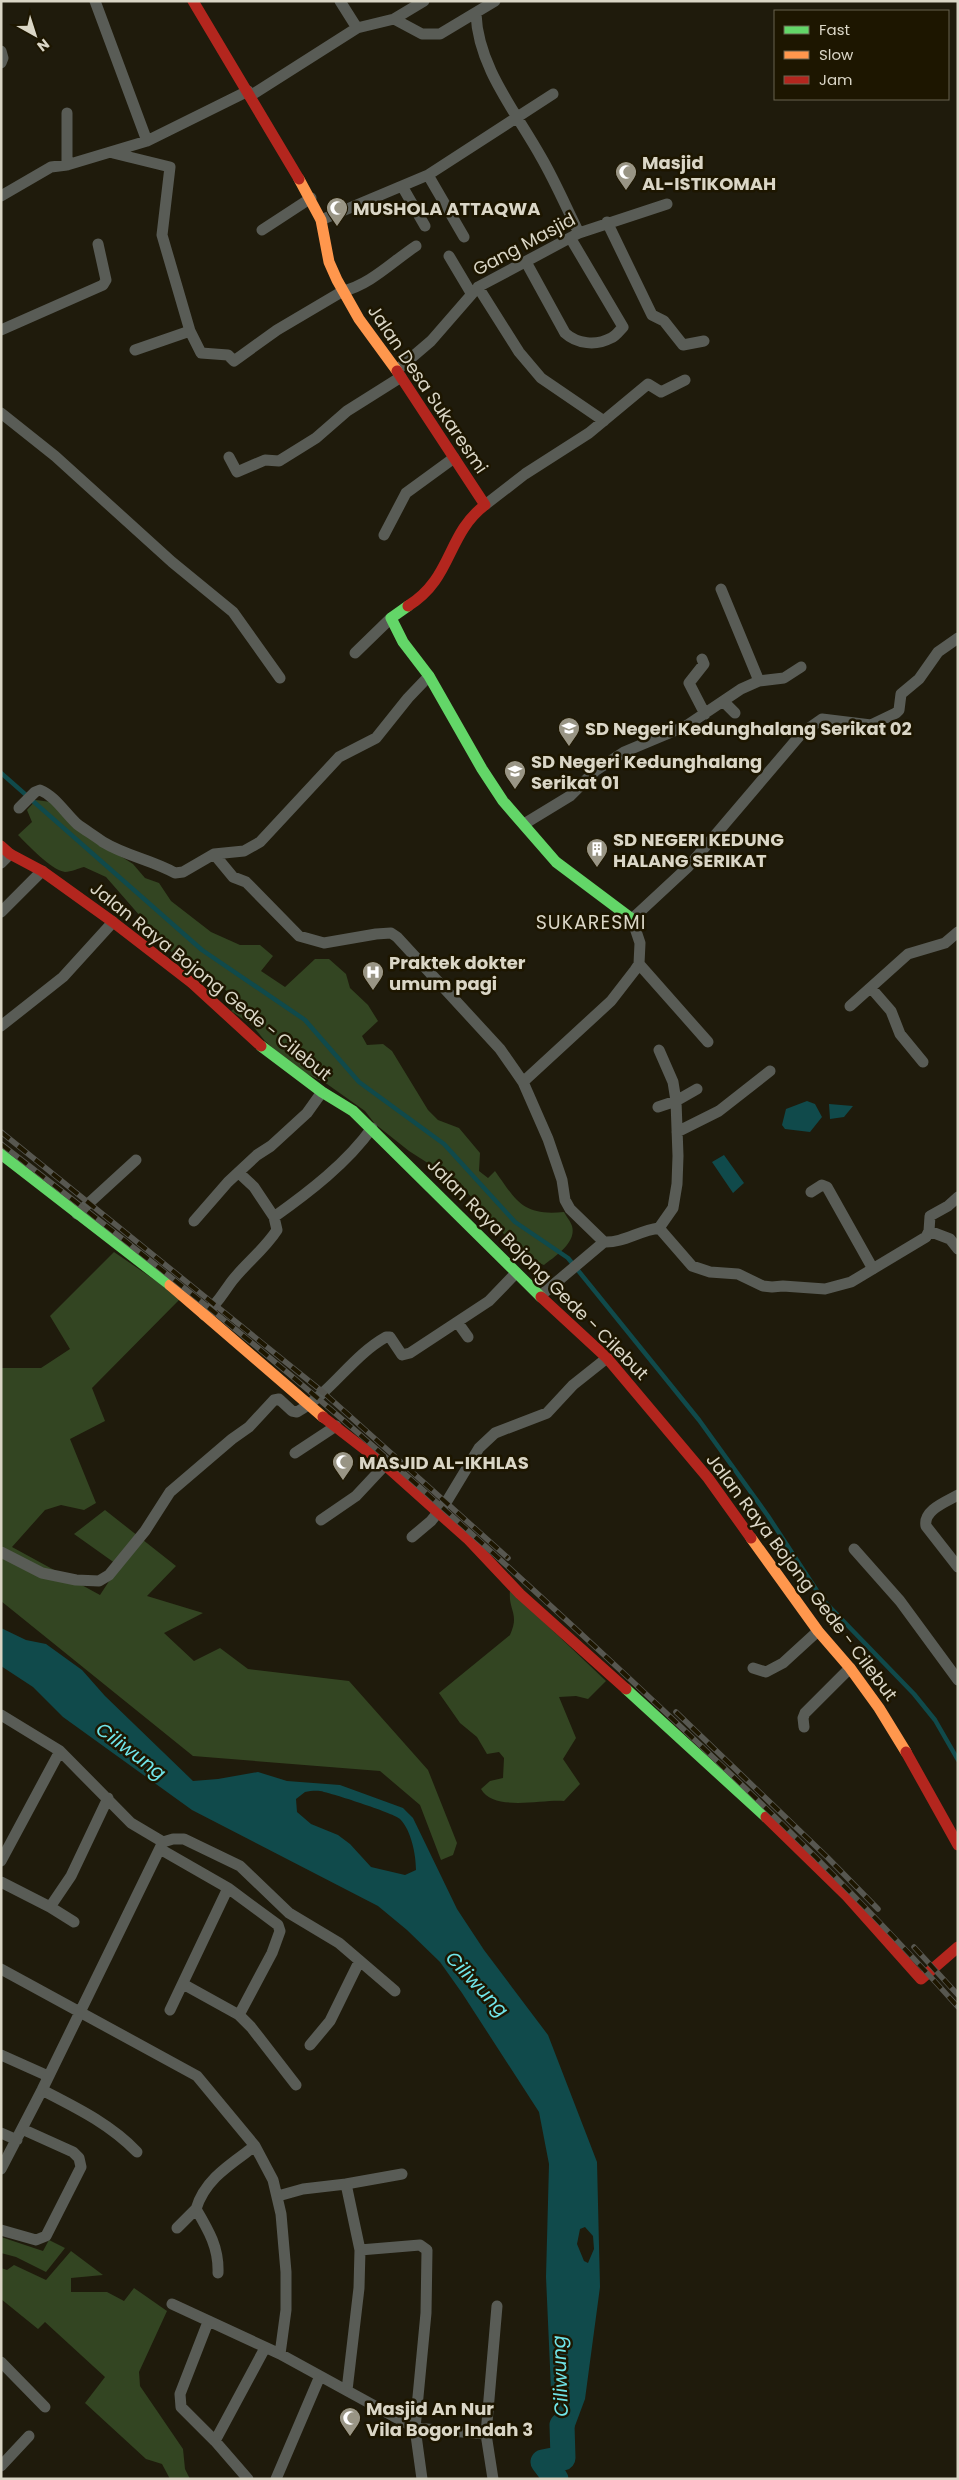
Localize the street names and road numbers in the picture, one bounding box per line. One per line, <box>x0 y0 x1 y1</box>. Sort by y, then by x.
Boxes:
street label: Gang Masjid <box>468 206 580 282</box>
street label: Jalan Desa Sukaresmi <box>362 300 494 478</box>
street label: Jalan Raya Bojong Gede - Cilebut <box>85 876 337 1086</box>
street label: Jalan Raya Bojong Gede - Cilebut <box>422 1153 654 1385</box>
street label: Jalan Raya Bojong Gede - Cilebut <box>701 1448 903 1706</box>

